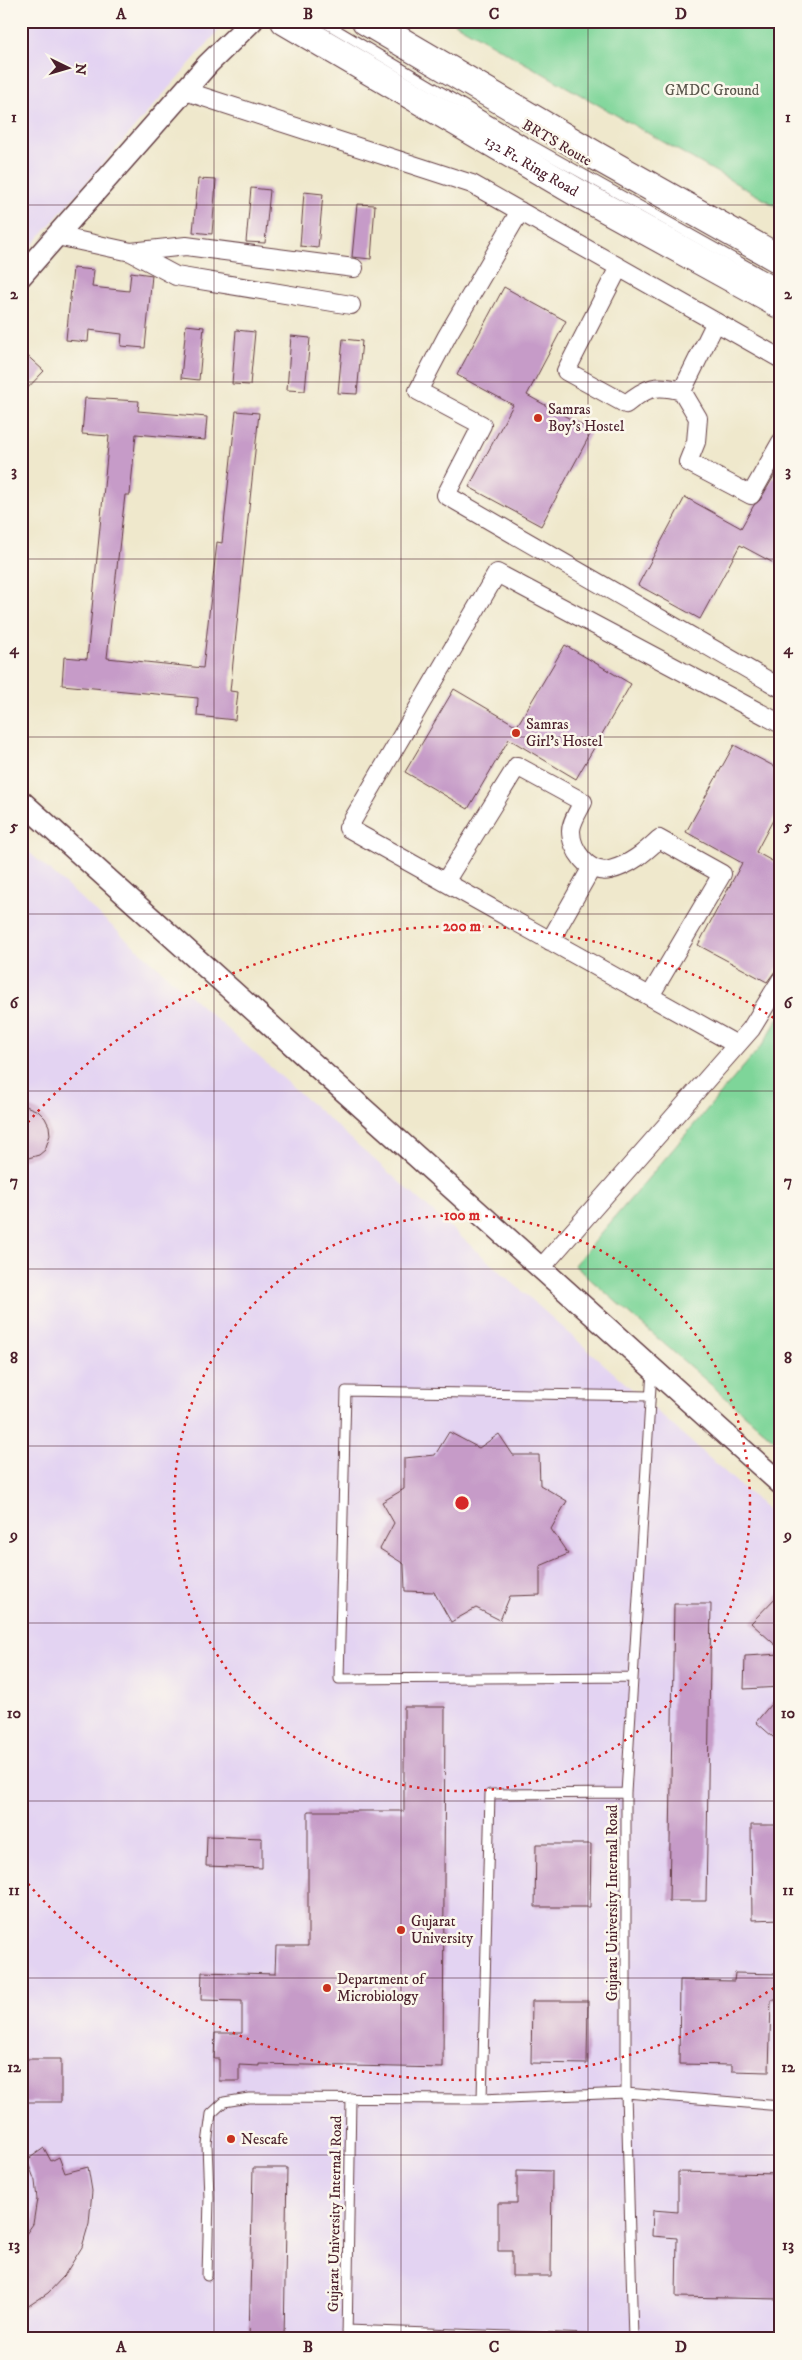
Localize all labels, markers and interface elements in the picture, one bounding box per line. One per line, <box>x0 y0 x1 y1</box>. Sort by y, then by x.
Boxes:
text: A <box>115 4 127 24</box>
text: B <box>303 4 313 24</box>
text: C <box>489 4 499 24</box>
text: D <box>675 4 687 24</box>
north arrow <box>42 42 92 92</box>
text: N <box>70 63 89 76</box>
park label: GMDC Ground <box>665 81 760 100</box>
text: 1 <box>11 107 17 127</box>
text: 1 <box>785 107 791 127</box>
street label: BRTS Route <box>519 115 595 171</box>
street label: 132 Ft. Ring Road <box>481 131 582 201</box>
text: 2 <box>10 284 19 304</box>
text: 2 <box>784 284 793 304</box>
place label: Samras Boy's Hostel <box>548 400 625 436</box>
marker: Samras Boy's Hostel <box>532 412 544 424</box>
text: 3 <box>11 461 17 481</box>
text: 3 <box>785 461 791 481</box>
text: 4 <box>8 639 19 659</box>
text: 4 <box>782 639 793 659</box>
place label: Samras Girl's Hostel <box>526 715 603 751</box>
marker: Samras Girl's Hostel <box>510 727 522 739</box>
text: 5 <box>9 816 18 836</box>
text: 5 <box>783 816 792 836</box>
text: 200 m <box>443 917 482 936</box>
text: 6 <box>10 993 20 1013</box>
text: 6 <box>784 993 794 1013</box>
text: 7 <box>10 1171 18 1191</box>
text: 7 <box>784 1171 792 1191</box>
text: 100 m <box>444 1206 481 1225</box>
text: 8 <box>10 1348 18 1368</box>
text: 8 <box>784 1348 792 1368</box>
centre of rings <box>453 1494 471 1512</box>
text: 9 <box>9 1525 18 1545</box>
text: 9 <box>783 1525 792 1545</box>
text: 10 <box>7 1703 22 1723</box>
text: 10 <box>781 1703 796 1723</box>
street label: Gujarat University Internal Road <box>603 1804 622 2001</box>
text: 11 <box>8 1880 20 1900</box>
text: 11 <box>782 1880 794 1900</box>
place label: Gujarat University <box>411 1912 474 1948</box>
marker: Gujarat University <box>395 1924 407 1936</box>
place label: Department of Microbiology <box>337 1970 426 2006</box>
marker: Department of Microbiology <box>321 1982 333 1994</box>
text: 12 <box>7 2057 22 2077</box>
text: 12 <box>781 2057 796 2077</box>
street label: Gujarat University Internal Road <box>324 2115 346 2312</box>
place label: Nescafe <box>241 2130 288 2149</box>
marker: Nescafe <box>225 2133 237 2145</box>
text: 13 <box>8 2235 20 2255</box>
text: 13 <box>782 2235 794 2255</box>
text: A <box>115 2337 127 2357</box>
text: B <box>303 2337 313 2357</box>
text: C <box>489 2337 499 2357</box>
text: D <box>675 2337 687 2357</box>

